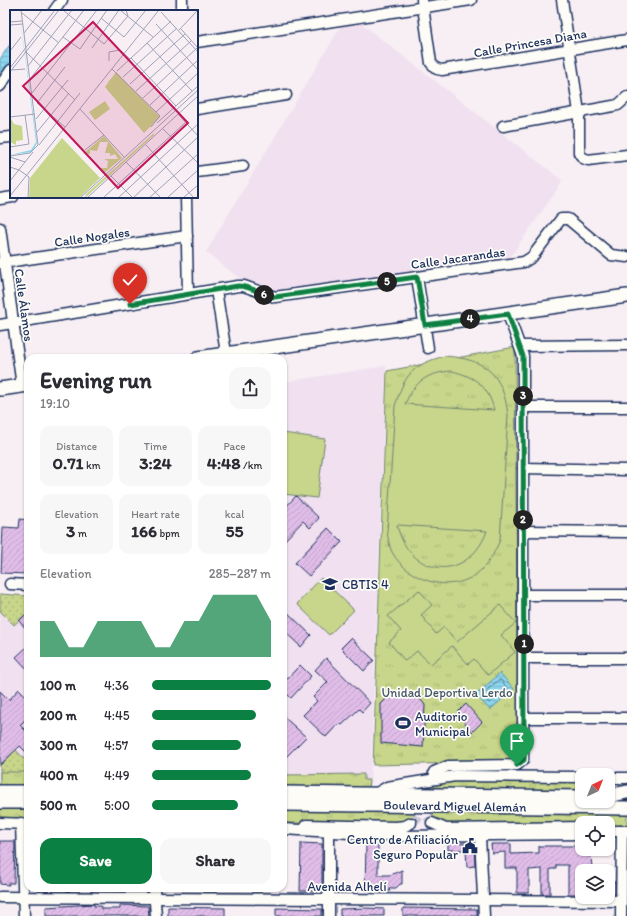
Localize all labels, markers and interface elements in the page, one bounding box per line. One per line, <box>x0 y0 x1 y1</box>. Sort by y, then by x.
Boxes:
inset map <box>10 10 198 198</box>
street label: Calle Princesa Diana <box>472 26 588 60</box>
street label: Calle Nogales <box>53 224 131 250</box>
street label: Calle Jacarandas <box>410 244 506 272</box>
pin <box>113 263 147 304</box>
street label: Calle Álamos <box>11 267 37 343</box>
icon: check <box>119 269 141 291</box>
pin: 5 <box>377 272 397 292</box>
text: 5 <box>384 275 390 288</box>
pin: 6 <box>254 285 274 305</box>
text: 6 <box>261 288 267 301</box>
pin: 4 <box>460 309 480 329</box>
text: 4 <box>467 312 473 325</box>
text: Evening run <box>40 367 152 394</box>
button: share <box>229 367 271 409</box>
pin: 3 <box>513 386 533 406</box>
text: 3 <box>520 389 526 402</box>
text: 19:10 <box>40 396 70 411</box>
text: Distance <box>56 440 97 453</box>
text: Time <box>144 440 167 453</box>
text: Pace <box>223 440 246 453</box>
text: 0.71 <box>52 453 83 473</box>
text: 3:24 <box>139 453 172 473</box>
text: 4:48 <box>207 453 241 473</box>
text: km <box>83 459 101 472</box>
text: /km <box>241 459 262 472</box>
text: Elevation <box>55 508 98 521</box>
text: Heart rate <box>131 508 180 521</box>
text: kcal <box>225 508 244 521</box>
pin: 2 <box>513 510 533 530</box>
text: 2 <box>520 513 526 526</box>
text: 3 <box>66 521 75 541</box>
text: 166 <box>131 521 157 541</box>
text: 55 <box>226 521 243 541</box>
text: m <box>75 527 87 540</box>
text: bpm <box>157 527 180 540</box>
text: Elevation <box>40 566 92 581</box>
text: 285–287 m <box>209 566 271 581</box>
school or university icon: CBTIS 4 <box>321 575 339 593</box>
place label: CBTIS 4 <box>342 577 389 592</box>
pin: 1 <box>514 634 534 654</box>
text: 1 <box>521 637 527 650</box>
text: 100 m <box>40 678 76 693</box>
text: 4:36 <box>104 678 129 693</box>
park label: Unidad Deportiva Lerdo <box>381 685 513 700</box>
text: 200 m <box>40 708 77 723</box>
text: 4:45 <box>104 708 130 723</box>
place label: Auditorio Municipal <box>415 709 470 739</box>
sports icon: Auditorio Municipal <box>394 714 412 732</box>
pin <box>500 724 534 765</box>
icon: arrive <box>506 730 528 752</box>
text: 300 m <box>40 738 77 753</box>
text: 4:57 <box>104 738 128 753</box>
text: 400 m <box>40 768 78 783</box>
text: 4:49 <box>104 768 130 783</box>
north arrow <box>575 768 615 808</box>
map controls <box>575 768 615 904</box>
street label: Boulevard Miguel Alemán <box>383 797 527 815</box>
text: 500 m <box>40 798 77 813</box>
text: 5:00 <box>104 798 130 813</box>
button: locate <box>575 816 615 856</box>
place label: Centro de Afiliación Seguro Popular <box>347 832 459 862</box>
public building icon: Centro de Afiliación Seguro Popular <box>461 837 479 855</box>
button: Save <box>40 838 152 884</box>
button: Share <box>160 838 271 884</box>
button: layers <box>575 864 615 904</box>
street label: Avenida Alhelí <box>307 879 387 894</box>

